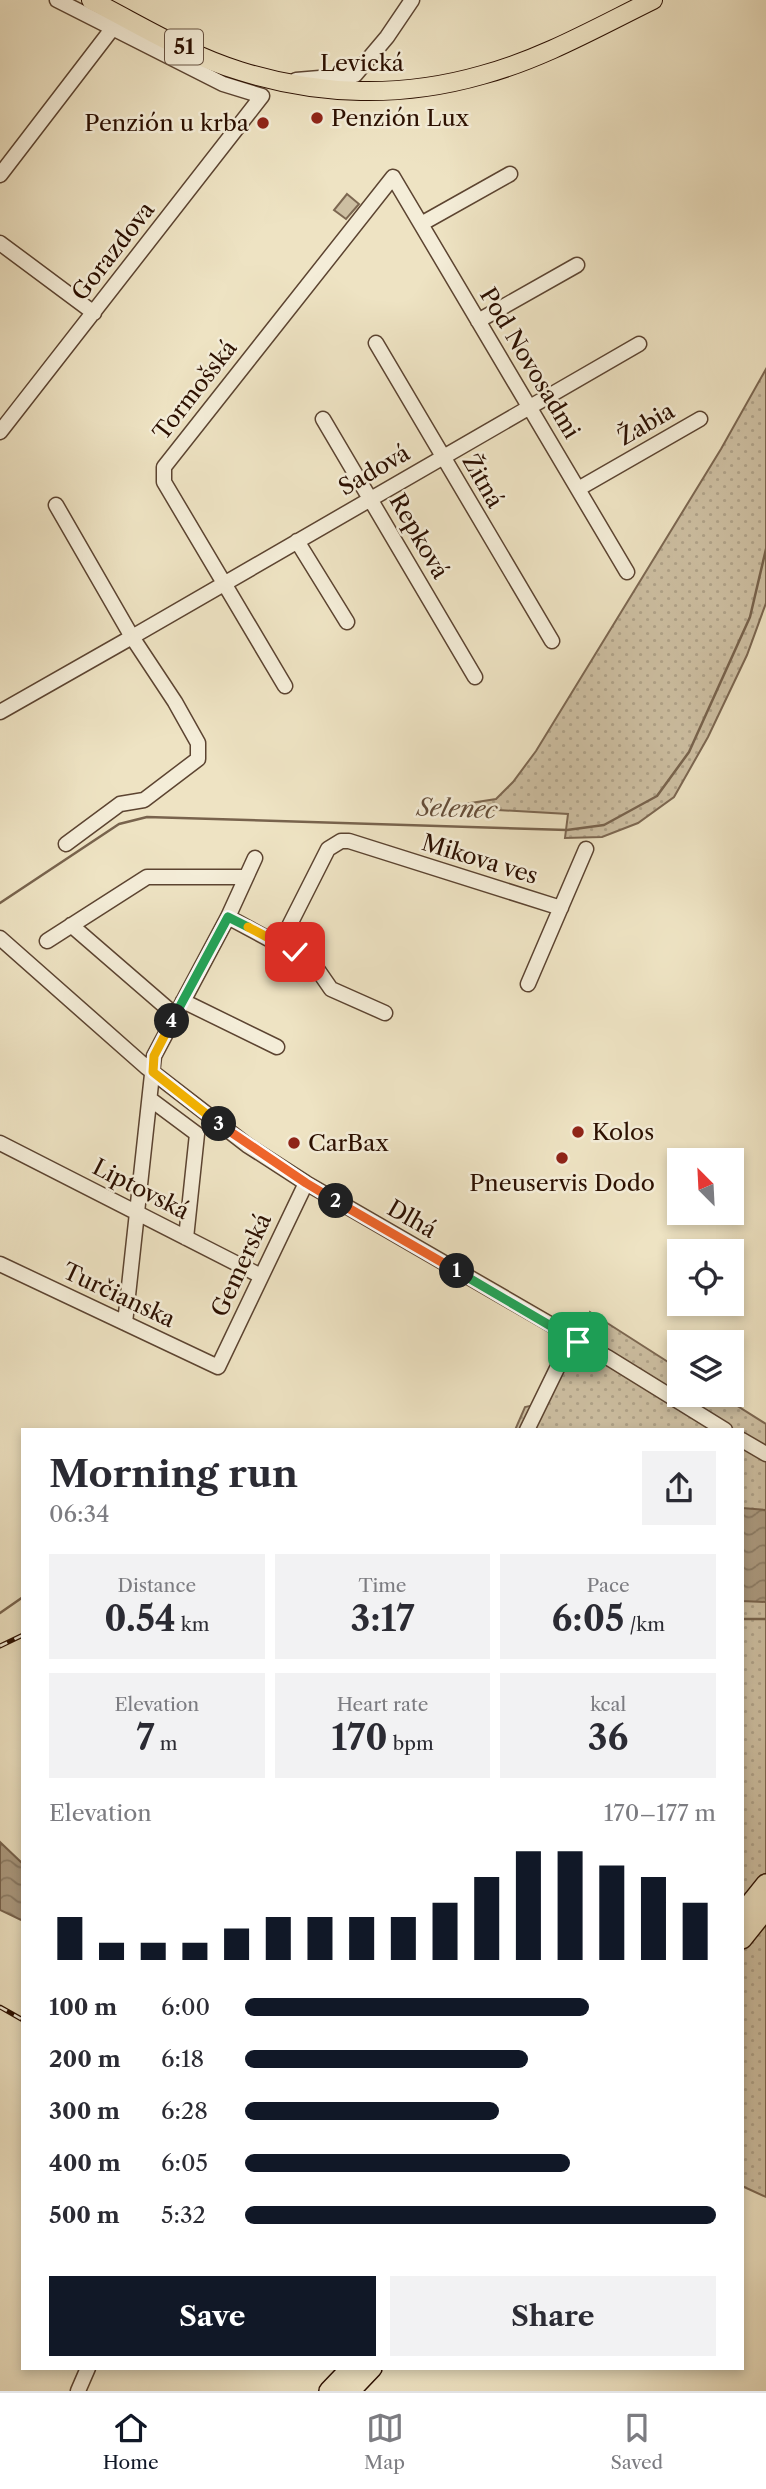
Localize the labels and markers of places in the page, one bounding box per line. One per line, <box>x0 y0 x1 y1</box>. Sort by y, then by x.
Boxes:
place label: Penzión Lux <box>331 104 470 132</box>
place label: Penzión u krba <box>84 109 250 137</box>
marker: Penzión Lux <box>309 110 325 126</box>
marker: Penzión u krba <box>255 115 271 131</box>
pin <box>265 922 325 982</box>
pin: 4 <box>154 1004 190 1038</box>
pin: 3 <box>202 1106 236 1142</box>
place label: Kolos <box>592 1118 654 1146</box>
marker: Kolos <box>570 1124 586 1140</box>
place label: CarBax <box>308 1129 389 1157</box>
marker: CarBax <box>286 1135 302 1151</box>
marker: Pneuservis Dodo <box>554 1150 570 1166</box>
place label: Pneuservis Dodo <box>469 1169 655 1197</box>
pin: 2 <box>318 1184 354 1218</box>
pin: 1 <box>440 1254 475 1288</box>
pin <box>548 1312 608 1372</box>

